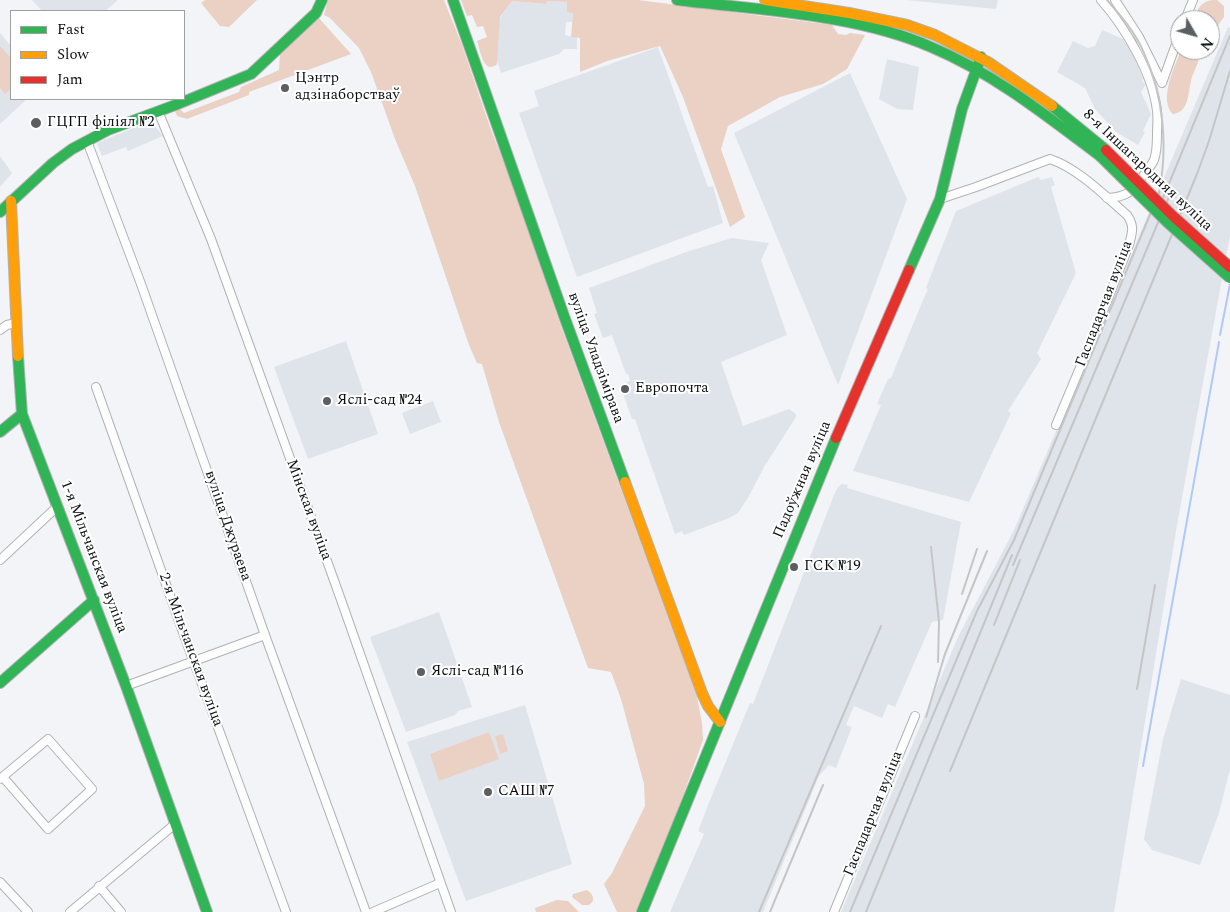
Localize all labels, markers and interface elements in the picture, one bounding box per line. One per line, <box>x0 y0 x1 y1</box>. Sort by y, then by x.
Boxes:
legend <box>10 10 185 100</box>
north arrow <box>1170 10 1220 60</box>
text: Fast <box>57 18 85 41</box>
text: N <box>1195 33 1218 55</box>
text: Slow <box>57 43 89 66</box>
text: Jam <box>57 68 83 91</box>
place label: Цэнтр адзінаборстваў <box>295 70 400 105</box>
marker: Цэнтр адзінаборстваў <box>279 82 291 94</box>
street label: 8-я Іншагародняя вуліца <box>1079 106 1215 236</box>
place label: ГЦГП філіял №2 <box>47 114 154 132</box>
marker: ГЦГП філіял №2 <box>29 116 43 130</box>
street label: Гаспадарчая вуліца <box>1073 238 1137 370</box>
street label: вуліца Уладзімірава <box>563 290 627 426</box>
place label: Европочта <box>635 380 709 398</box>
marker: Европочта <box>619 383 631 395</box>
place label: Яслі-сад №24 <box>337 392 422 410</box>
marker: Яслі-сад №24 <box>321 395 333 407</box>
street label: Падоўжная вуліца <box>770 419 836 541</box>
street label: Мінская вуліца <box>281 457 335 563</box>
street label: вуліца Джураева <box>200 468 254 584</box>
street label: 1-я Мільчанская вуліца <box>56 478 130 636</box>
place label: ГСК №19 <box>804 558 861 576</box>
marker: ГСК №19 <box>788 561 800 573</box>
street label: 2-я Мільчанская вуліца <box>154 571 226 729</box>
place label: Яслі-сад №116 <box>431 663 523 681</box>
marker: Яслі-сад №116 <box>415 666 427 678</box>
street label: Гаспадарчая вуліца <box>841 749 907 879</box>
place label: САШ №7 <box>498 783 554 801</box>
marker: САШ №7 <box>482 786 494 798</box>

